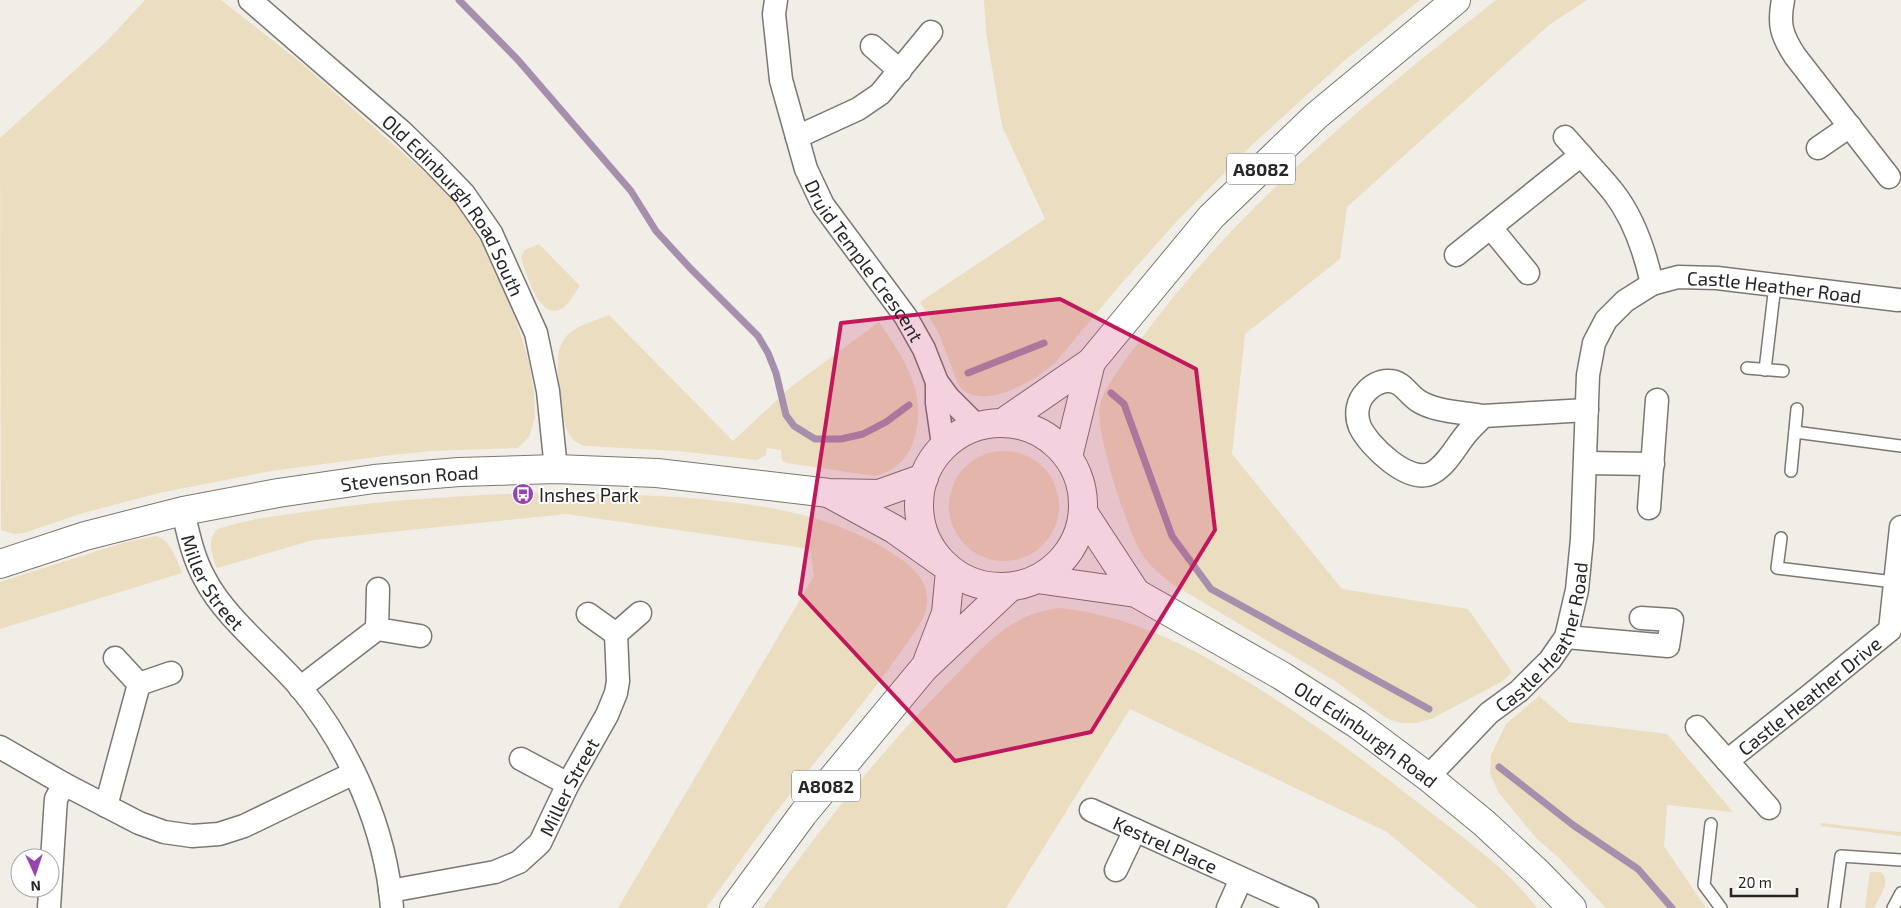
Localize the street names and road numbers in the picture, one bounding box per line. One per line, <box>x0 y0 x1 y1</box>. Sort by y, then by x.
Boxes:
street label: Old Edinburgh Road South <box>378 109 529 300</box>
road number: A8082 <box>1227 153 1295 184</box>
street label: Druid Temple Crescent <box>801 175 929 346</box>
street label: Castle Heather Road <box>1687 266 1863 307</box>
street label: Stevenson Road <box>339 460 479 495</box>
street label: Miller Street <box>177 532 249 634</box>
street label: Castle Heather Road <box>1490 561 1591 716</box>
street label: Castle Heather Drive <box>1733 631 1885 760</box>
street label: Old Edinburgh Road <box>1290 676 1442 792</box>
street label: Miller Street <box>534 734 603 839</box>
road number: A8082 <box>792 770 860 801</box>
street label: Kestrel Place <box>1110 810 1221 877</box>

